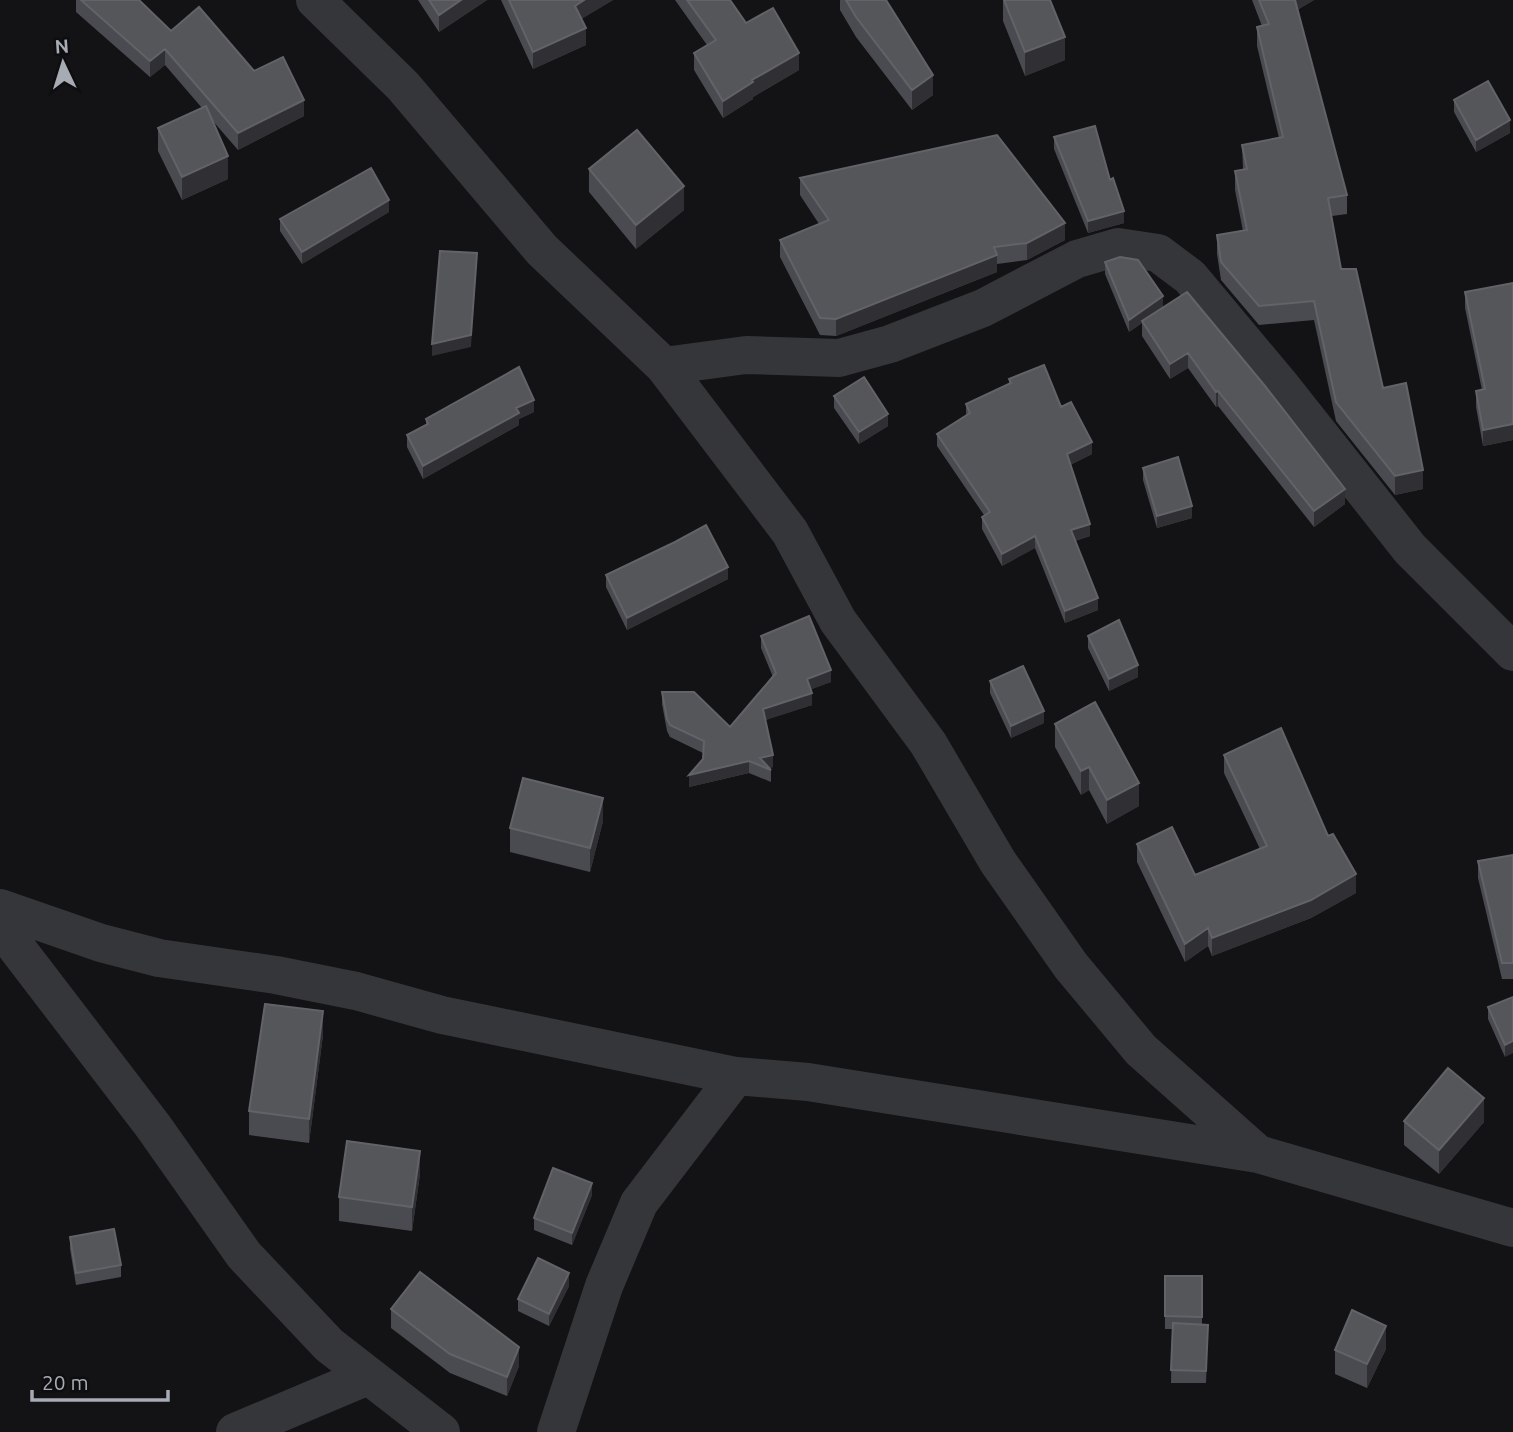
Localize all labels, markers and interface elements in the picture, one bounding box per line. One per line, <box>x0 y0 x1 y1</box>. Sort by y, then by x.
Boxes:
north arrow <box>28 28 98 98</box>
text: N <box>54 35 70 58</box>
scale bar <box>32 1358 168 1402</box>
text: 20 m <box>42 1370 89 1394</box>

